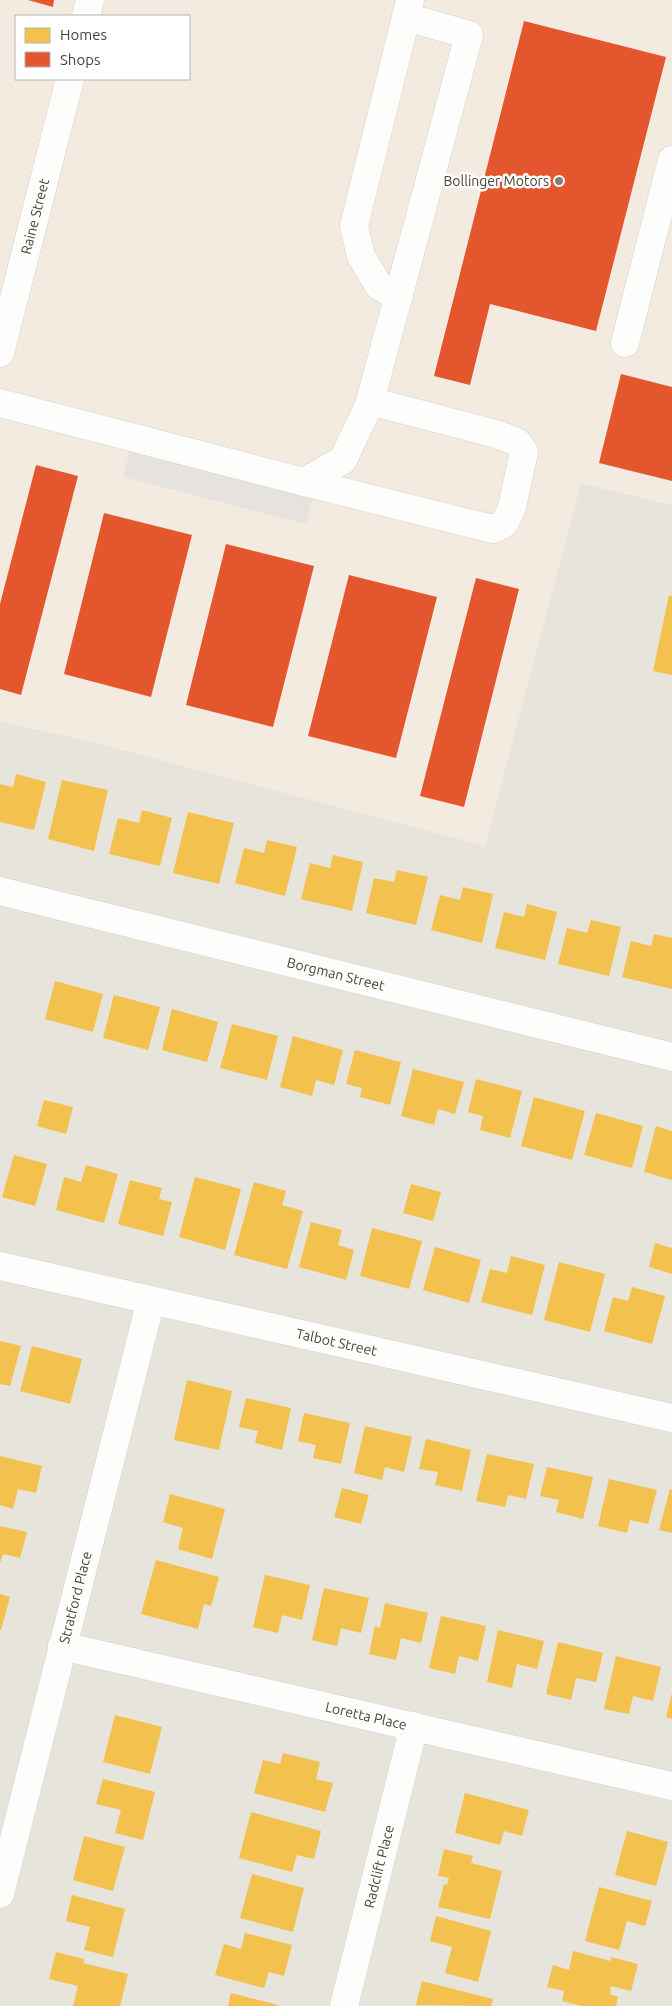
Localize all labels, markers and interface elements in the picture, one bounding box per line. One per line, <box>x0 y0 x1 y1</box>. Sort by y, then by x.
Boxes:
legend <box>15 15 190 80</box>
text: Homes <box>60 26 107 43</box>
text: Shops <box>60 51 101 68</box>
place label: Bollinger Motors <box>443 173 549 189</box>
marker: Bollinger Motors <box>553 175 565 187</box>
street label: Raine Street <box>18 176 52 256</box>
street label: Borgman Street <box>285 954 387 994</box>
street label: Talbot Street <box>295 1325 379 1359</box>
street label: Stratford Place <box>56 1550 95 1645</box>
street label: Loretta Place <box>324 1699 408 1733</box>
street label: Radclift Place <box>361 1823 397 1910</box>

